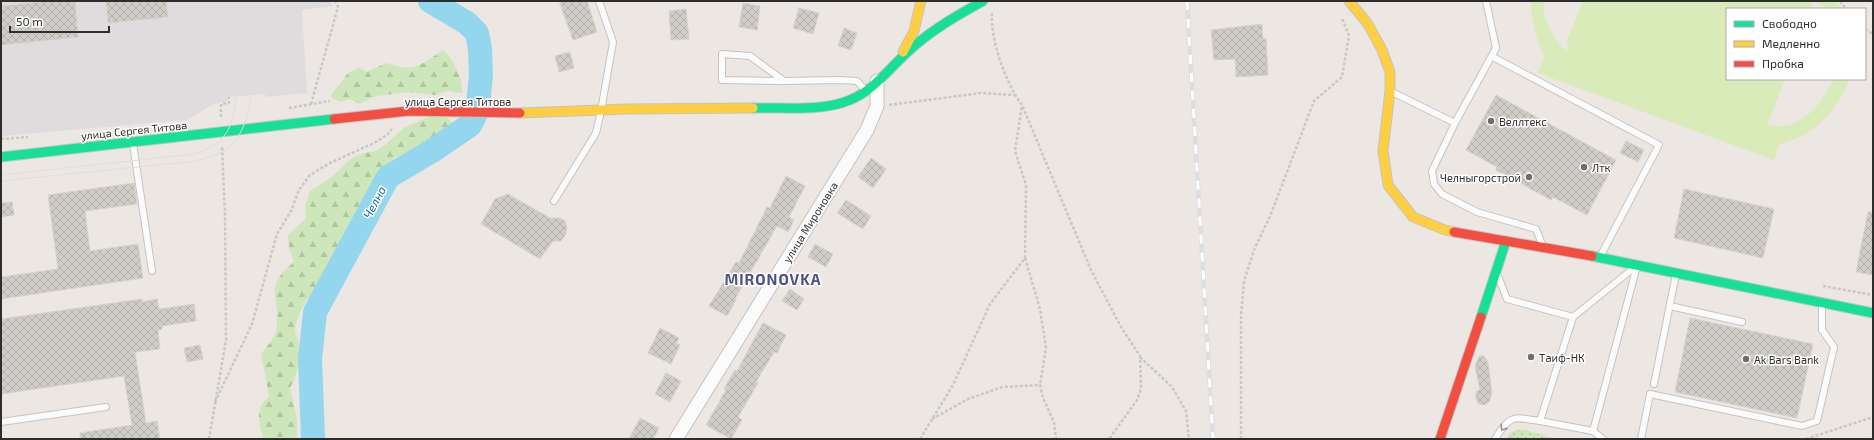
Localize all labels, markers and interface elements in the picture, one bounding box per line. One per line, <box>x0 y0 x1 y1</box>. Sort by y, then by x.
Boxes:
scale bar <box>10 8 109 34</box>
legend <box>1726 8 1866 80</box>
text: 50 m <box>16 14 43 28</box>
text: Свободно <box>1762 16 1817 30</box>
text: Медленно <box>1762 36 1820 50</box>
text: Пробка <box>1762 56 1804 70</box>
street label: улица Сергея Титова <box>405 95 511 109</box>
place label: Веллтекс <box>1499 115 1547 128</box>
marker: Веллтекс <box>1486 116 1496 126</box>
street label: улица Сергея Титова <box>80 118 188 143</box>
place label: Лтк <box>1592 161 1611 174</box>
marker: Лтк <box>1579 162 1589 172</box>
place label: Челныгорстрой <box>1440 171 1521 184</box>
marker: Челныгорстрой <box>1524 172 1534 182</box>
street label: улица Мироновка <box>780 179 841 265</box>
water label: Челна <box>360 183 388 221</box>
district label: MIRONOVKA <box>724 270 822 288</box>
place label: Таиф-НК <box>1539 351 1585 364</box>
marker: Таиф-НК <box>1526 352 1536 362</box>
place label: Ak Bars Bank <box>1754 353 1819 366</box>
marker: Ak Bars Bank <box>1741 354 1751 364</box>
one-way arrow <box>1501 423 1508 430</box>

